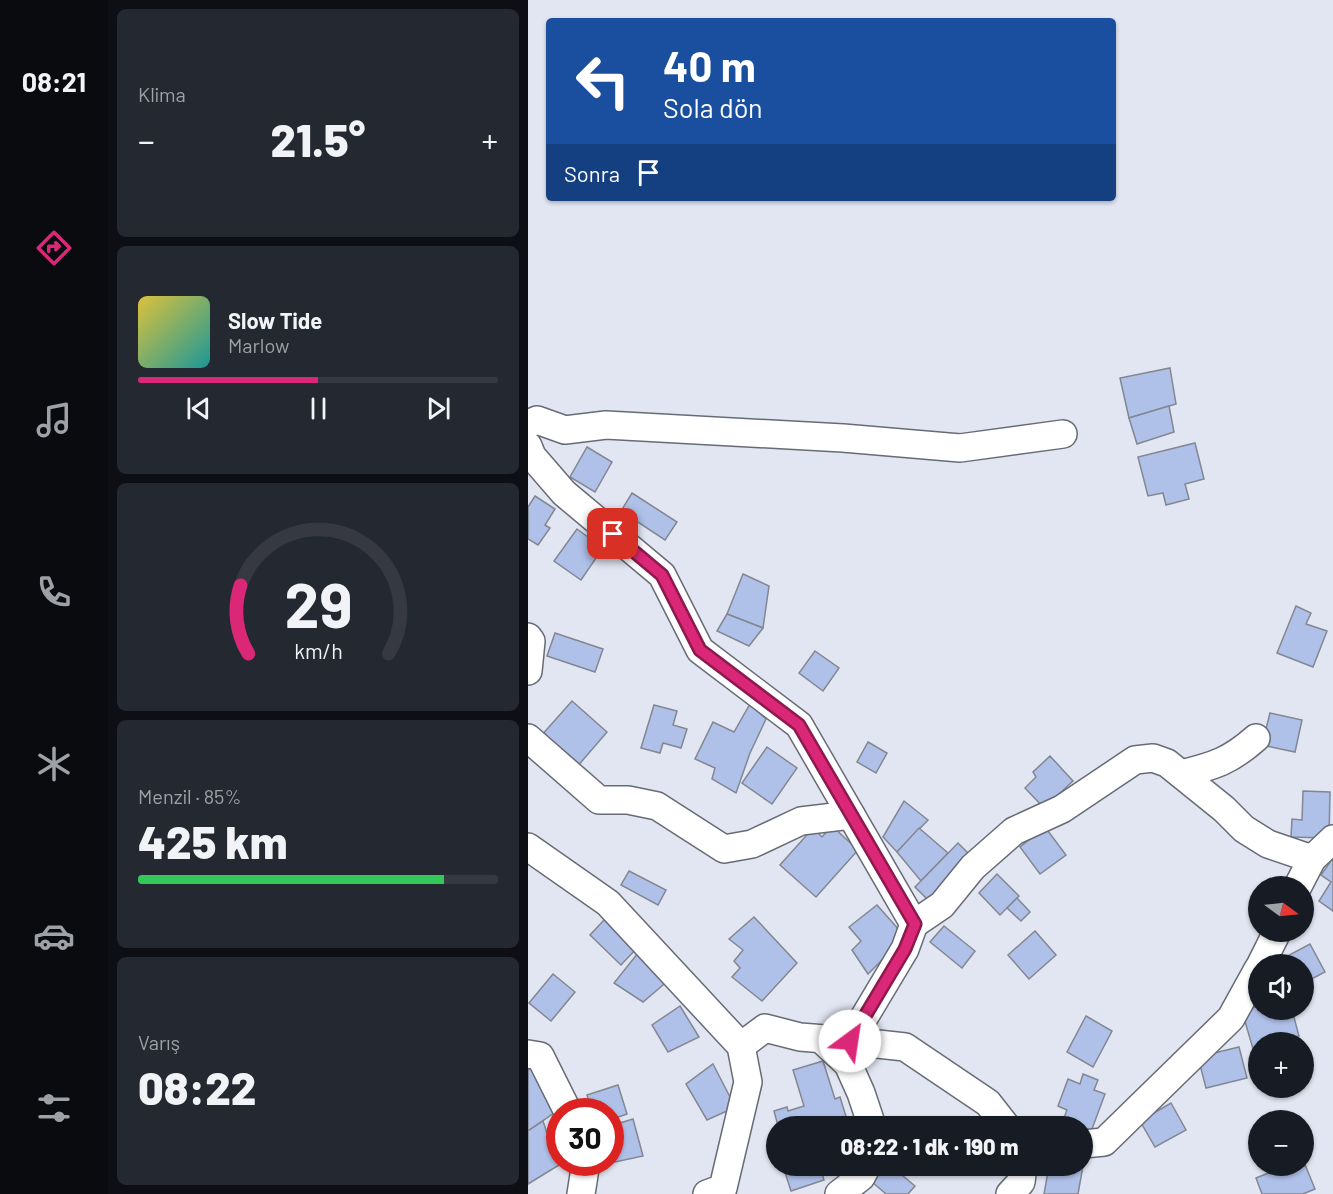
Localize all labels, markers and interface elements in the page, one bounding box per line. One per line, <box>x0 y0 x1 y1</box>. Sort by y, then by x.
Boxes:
text: 40 m <box>663 40 756 90</box>
icon: left <box>564 42 642 120</box>
text: 08:21 <box>22 65 86 97</box>
text: Klima <box>138 82 186 106</box>
text: Sola dön <box>663 91 763 123</box>
text: 21.5° <box>271 112 365 166</box>
text: − <box>138 120 155 160</box>
text: + <box>482 120 498 160</box>
icon: arrive <box>632 156 665 189</box>
text: Sonra <box>564 160 620 186</box>
icon: directions <box>33 227 75 269</box>
text: Slow Tide <box>228 307 322 333</box>
text: Marlow <box>228 333 289 357</box>
icon: previous <box>182 392 215 425</box>
icon: pause <box>302 392 335 425</box>
icon: next <box>422 392 455 425</box>
icon: music <box>33 399 75 441</box>
pin <box>587 508 638 559</box>
icon: arrive <box>596 517 629 550</box>
text: 29 <box>284 566 352 640</box>
icon: phone <box>33 571 75 613</box>
text: km/h <box>294 638 342 663</box>
icon: climate <box>33 743 75 785</box>
text: Menzil · 85% <box>138 784 241 808</box>
text: 425 km <box>138 814 288 868</box>
north arrow <box>1248 876 1314 942</box>
map controls <box>1248 876 1314 1176</box>
icon: car <box>33 915 75 957</box>
button: sound <box>1248 954 1314 1020</box>
position arrow <box>818 1009 882 1073</box>
text: Varış <box>138 1030 180 1054</box>
button: + <box>1248 1032 1314 1098</box>
text: 08:22 <box>138 1060 256 1114</box>
icon: filters <box>33 1087 75 1129</box>
speed limit sign: 30 <box>546 1098 624 1176</box>
button: − <box>1248 1110 1314 1176</box>
text: 08:22 · 1 dk · 190 m <box>841 1133 1018 1159</box>

